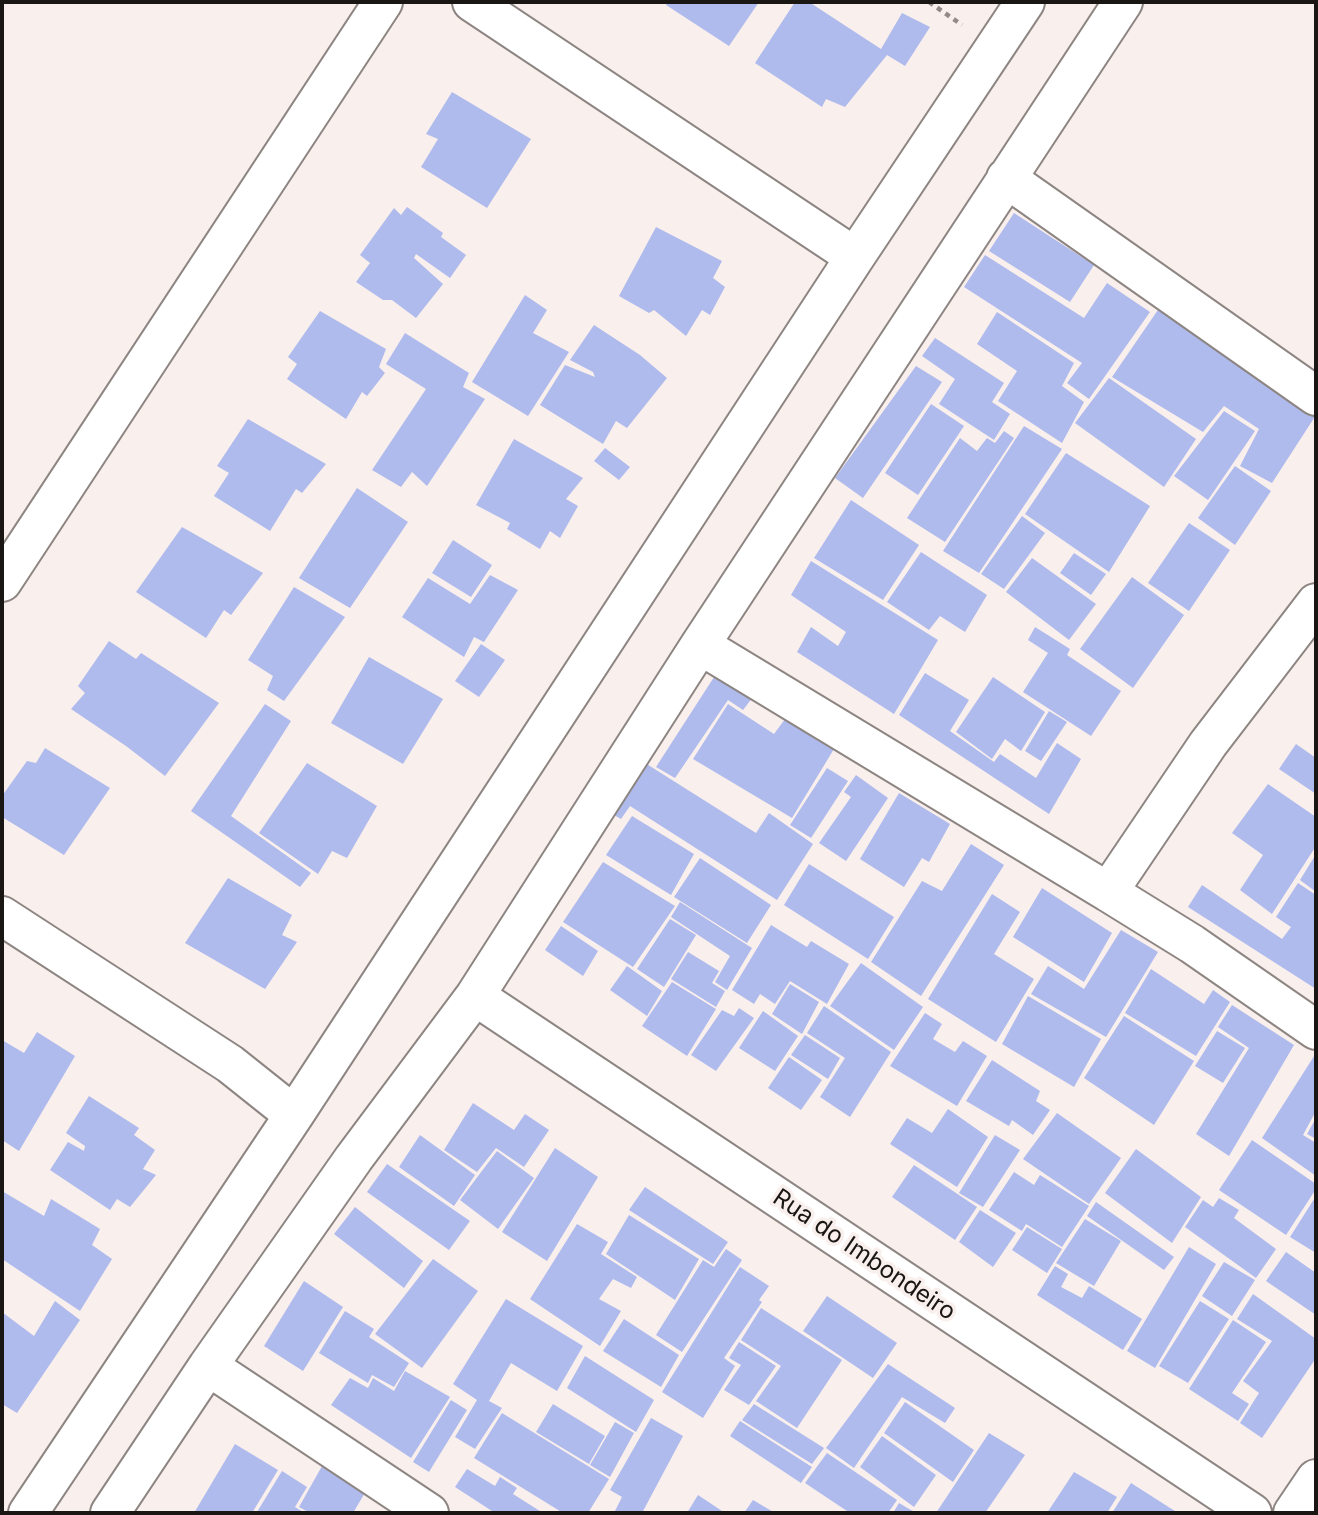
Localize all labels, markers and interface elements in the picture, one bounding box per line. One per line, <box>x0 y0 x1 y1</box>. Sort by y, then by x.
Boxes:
street label: Rua do Imbondeiro <box>767 1183 961 1327</box>

